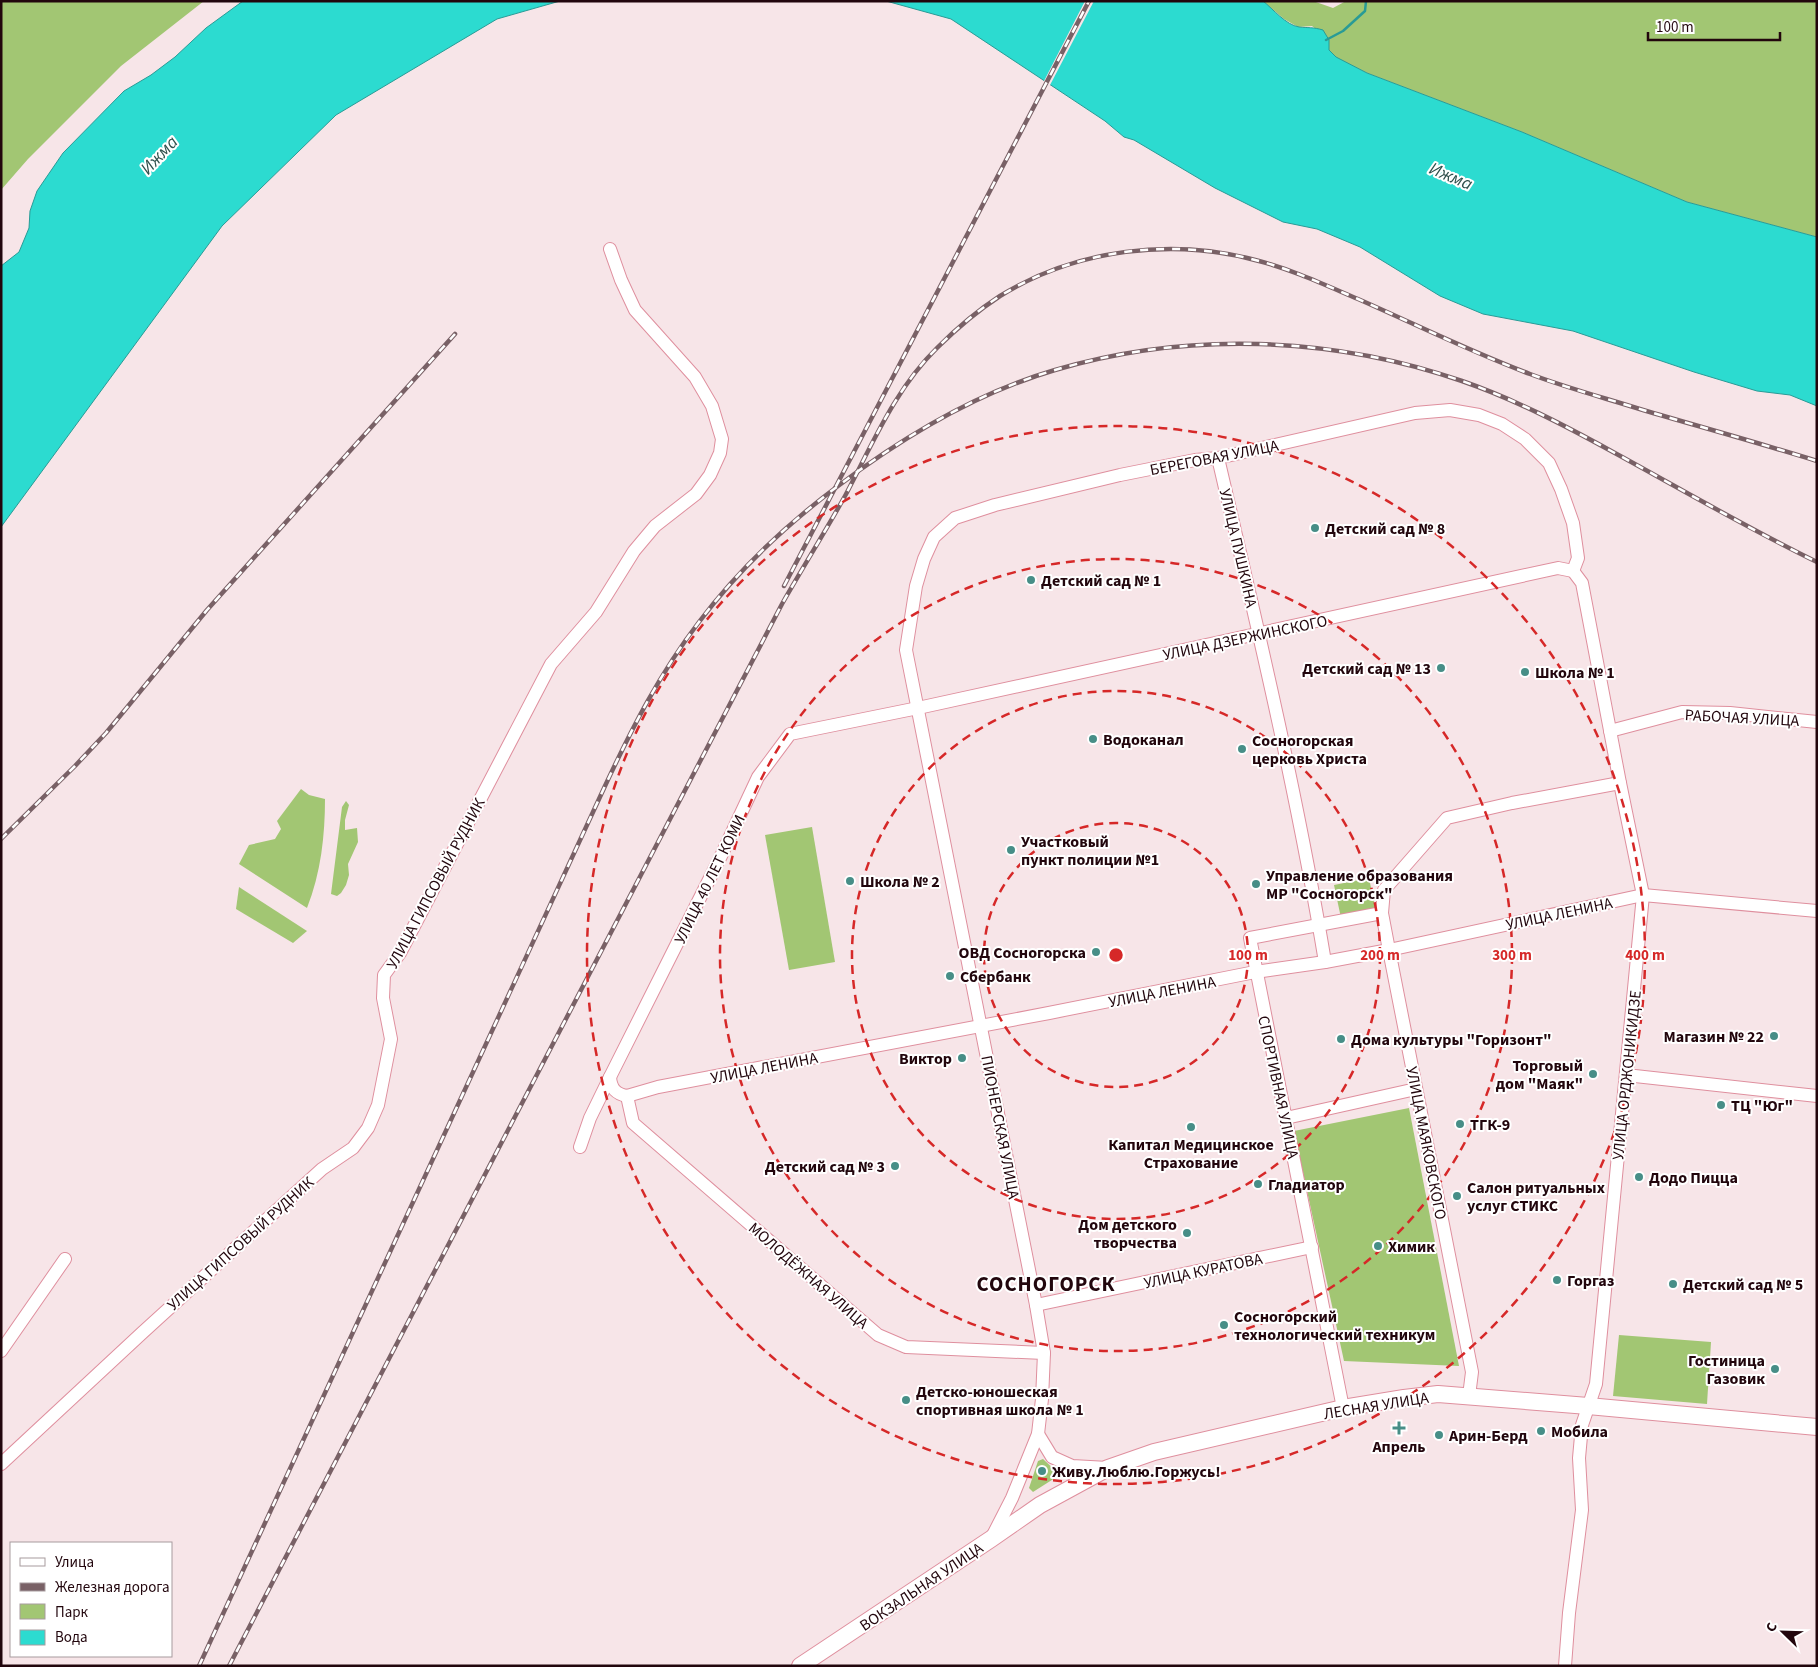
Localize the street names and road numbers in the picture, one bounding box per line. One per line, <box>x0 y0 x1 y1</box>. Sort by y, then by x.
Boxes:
street label: БЕРЕГОВАЯ УЛИЦА <box>1148 435 1281 481</box>
street label: УЛИЦА ПУШКИНА <box>1214 487 1262 610</box>
street label: УЛИЦА ДЗЕРЖИНСКОГО <box>1161 610 1329 666</box>
street label: РАБОЧАЯ УЛИЦА <box>1684 704 1800 732</box>
street label: УЛИЦА ГИПСОВЫЙ РУДНИК <box>381 794 491 973</box>
street label: УЛИЦА 40 ЛЕТ КОМИ <box>669 811 751 948</box>
street label: УЛИЦА ЛЕНИНА <box>1504 892 1615 936</box>
street label: УЛИЦА ЛЕНИНА <box>1107 971 1218 1013</box>
street label: УЛИЦА ОРДЖОНИКИДЗЕ <box>1607 989 1647 1161</box>
street label: СПОРТИВНАЯ УЛИЦА <box>1252 1014 1304 1161</box>
street label: УЛИЦА ЛЕНИНА <box>709 1047 820 1089</box>
street label: ПИОНЕРСКАЯ УЛИЦА <box>975 1054 1025 1201</box>
street label: УЛИЦА МАЯКОВСКОГО <box>1400 1065 1452 1222</box>
street label: УЛИЦА ГИПСОВЫЙ РУДНИК <box>163 1171 319 1316</box>
street label: МОЛОДЁЖНАЯ УЛИЦА <box>744 1217 873 1334</box>
street label: УЛИЦА КУРАТОВА <box>1142 1248 1265 1294</box>
street label: ЛЕСНАЯ УЛИЦА <box>1322 1387 1431 1425</box>
street label: ВОКЗАЛЬНАЯ УЛИЦА <box>855 1537 988 1636</box>

